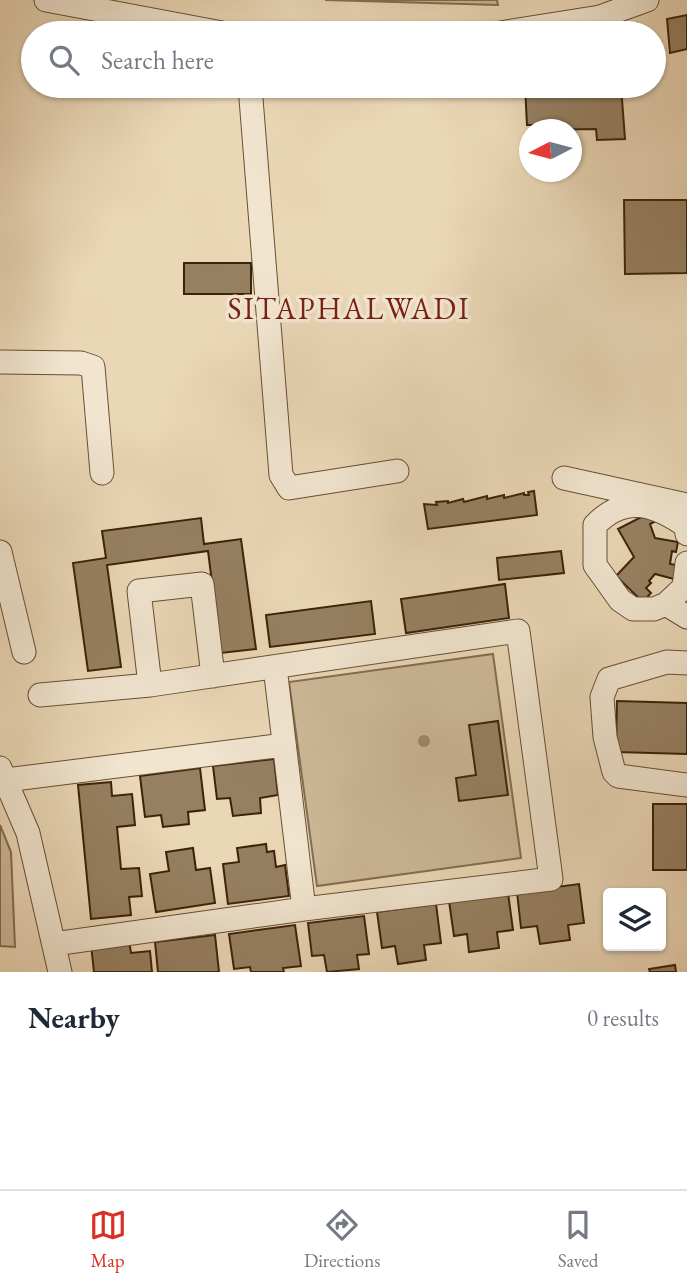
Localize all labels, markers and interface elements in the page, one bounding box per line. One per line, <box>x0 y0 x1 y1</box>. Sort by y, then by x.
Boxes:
search box <box>21 21 666 98</box>
icon: search <box>45 41 83 79</box>
text: Search here <box>101 43 214 77</box>
north arrow <box>519 119 582 182</box>
district label: SITAPHALWADI <box>228 289 470 328</box>
map controls <box>603 888 666 951</box>
button: layers <box>603 888 666 951</box>
text: Nearby <box>28 998 120 1037</box>
text: 0 results <box>587 1003 659 1033</box>
tab: Map <box>89 1206 127 1273</box>
tab: Directions <box>304 1206 380 1273</box>
tab: Saved <box>558 1206 598 1273</box>

